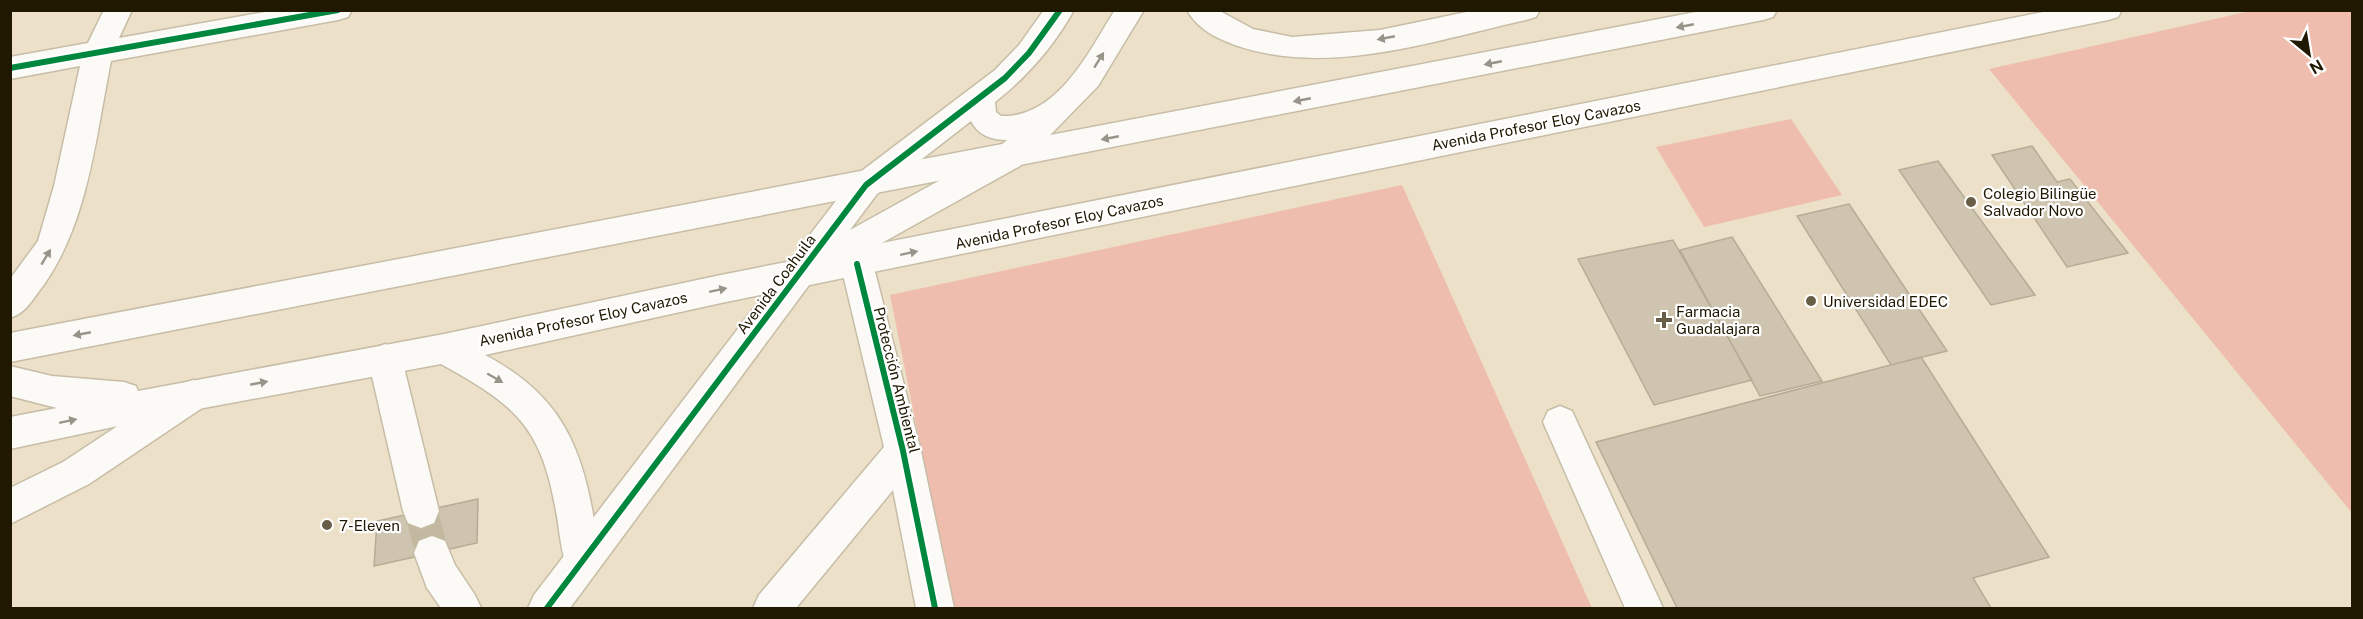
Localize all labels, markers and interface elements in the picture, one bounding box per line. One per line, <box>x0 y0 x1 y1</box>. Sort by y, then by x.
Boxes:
one-way arrow <box>1675 22 1694 31</box>
north arrow <box>2279 24 2339 84</box>
one-way arrow <box>1376 34 1395 43</box>
one-way arrow <box>1094 52 1105 68</box>
text: N <box>2306 55 2326 78</box>
one-way arrow <box>1484 59 1503 68</box>
one-way arrow <box>1292 96 1311 105</box>
street label: Avenida Profesor Eloy Cavazos <box>1430 96 1642 154</box>
one-way arrow <box>1101 134 1120 143</box>
place label: Colegio Bilingüe Salvador Novo <box>1983 185 2097 219</box>
street label: Avenida Profesor Eloy Cavazos <box>953 192 1165 252</box>
marker: Colegio Bilingüe Salvador Novo <box>1964 195 1978 209</box>
street label: Avenida Coahuila <box>733 231 819 337</box>
one-way arrow <box>900 248 919 257</box>
one-way arrow <box>40 249 51 265</box>
one-way arrow <box>708 285 727 294</box>
street label: Avenida Profesor Eloy Cavazos <box>477 289 689 349</box>
place label: Universidad EDEC <box>1823 293 1948 310</box>
marker: Universidad EDEC <box>1804 294 1818 308</box>
place label: Farmacia Guadalajara <box>1676 303 1760 337</box>
street label: Protección Ambiental <box>871 305 923 455</box>
marker: Farmacia Guadalajara <box>1657 313 1671 327</box>
one-way arrow <box>73 330 92 339</box>
one-way arrow <box>487 373 503 384</box>
one-way arrow <box>250 378 269 387</box>
one-way arrow <box>59 416 78 425</box>
place label: 7-Eleven <box>339 517 400 534</box>
marker: 7-Eleven <box>320 518 334 532</box>

